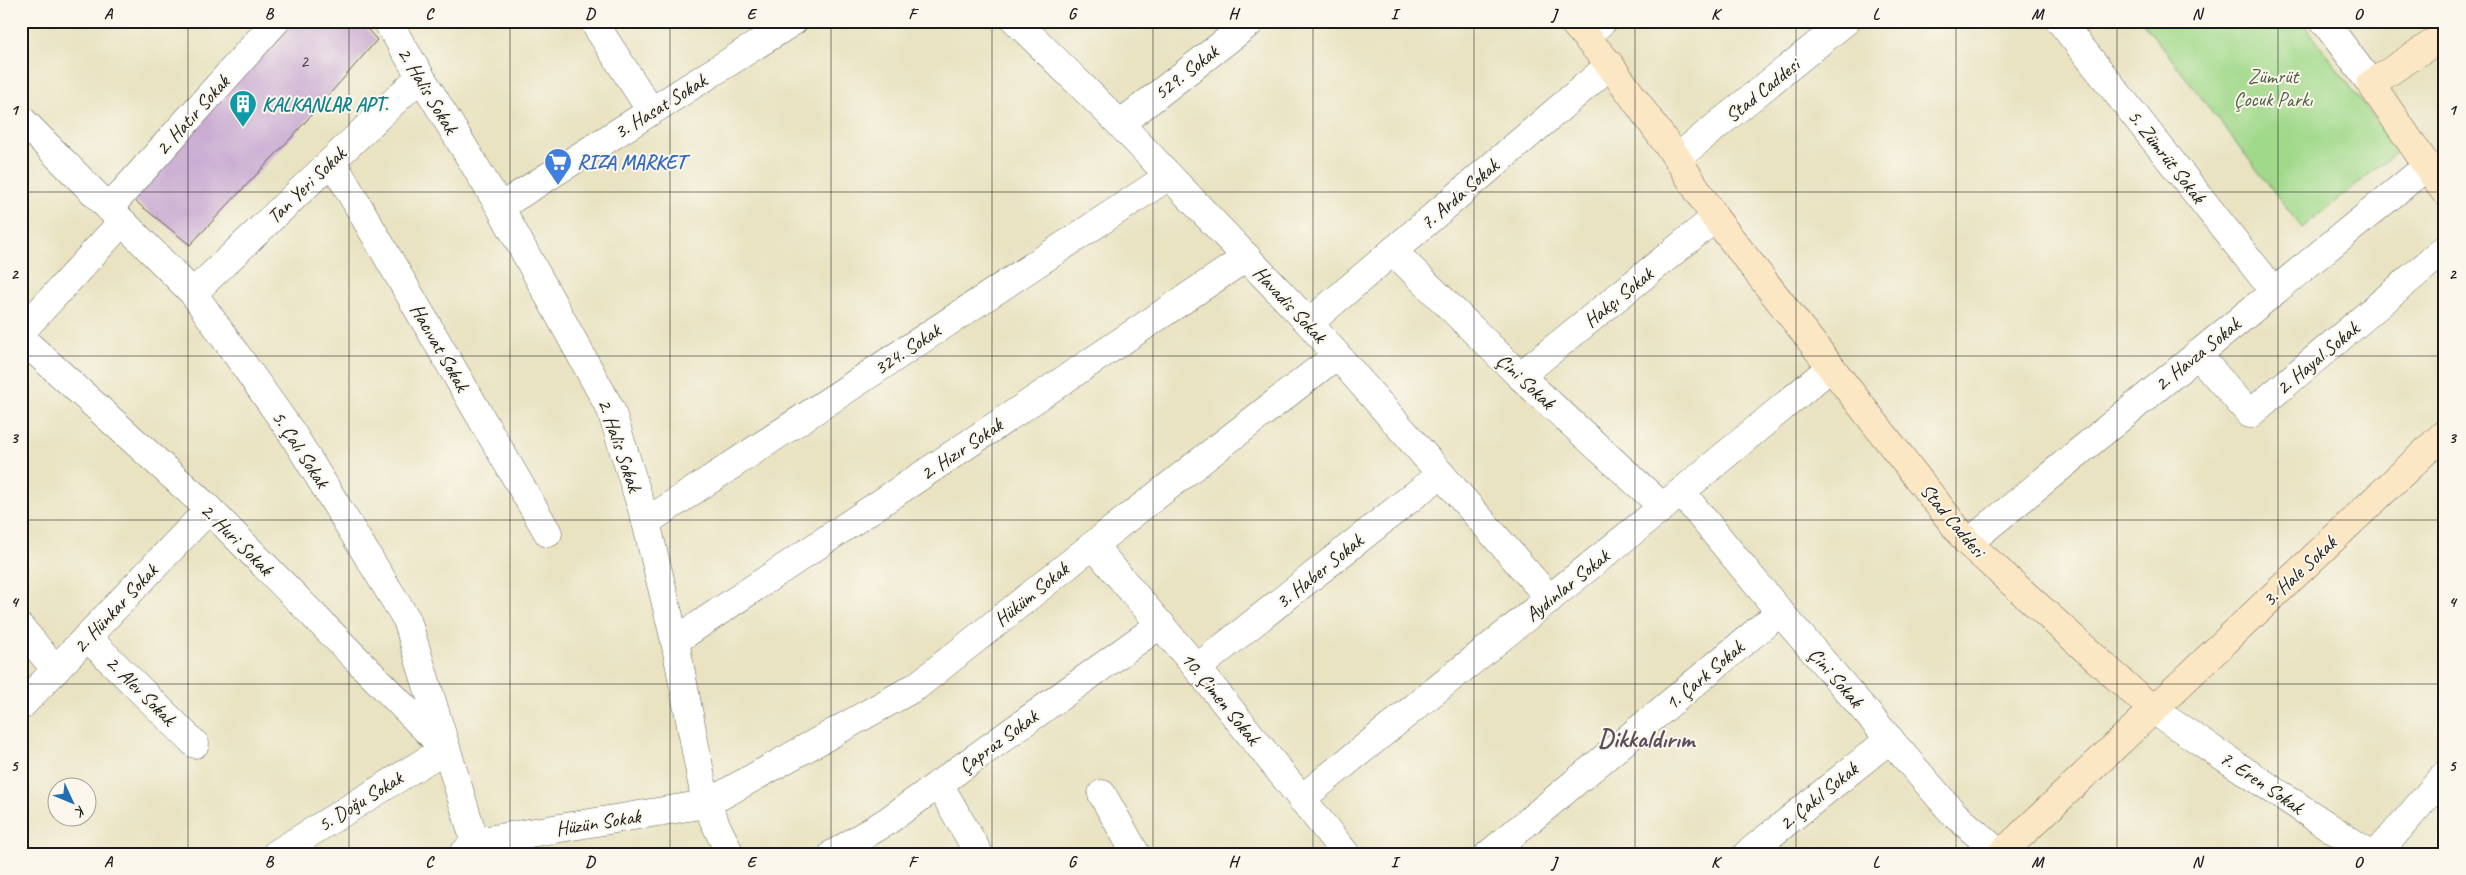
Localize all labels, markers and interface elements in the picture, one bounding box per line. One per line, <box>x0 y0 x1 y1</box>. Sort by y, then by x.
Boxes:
text: A <box>104 4 114 24</box>
text: B <box>265 4 275 24</box>
text: C <box>425 4 435 24</box>
text: D <box>585 4 596 24</box>
text: E <box>747 4 758 24</box>
text: F <box>908 4 919 24</box>
text: G <box>1068 4 1078 24</box>
text: H <box>1228 4 1240 24</box>
text: I <box>1391 4 1401 24</box>
text: J <box>1550 4 1559 24</box>
text: K <box>1711 4 1723 24</box>
text: L <box>1873 4 1881 24</box>
text: M <box>2031 4 2045 24</box>
text: N <box>2192 4 2205 24</box>
text: O <box>2354 4 2364 24</box>
street label: 529. Sokak <box>1149 38 1225 105</box>
street label: 2. Halis Sokak <box>392 42 464 140</box>
house number: 2 <box>300 50 310 72</box>
street label: Stad Caddesi <box>1720 51 1806 128</box>
park label: Zümrüt Çocuk Parkı <box>2234 64 2313 112</box>
street label: 3. Hasat Sokak <box>609 67 713 145</box>
street label: 2. Hatır Sokak <box>150 69 236 161</box>
building icon: KALKANLAR APT. <box>228 89 258 128</box>
place label: KALKANLAR APT. <box>262 92 389 117</box>
text: 1 <box>10 100 19 120</box>
text: 1 <box>2448 100 2457 120</box>
street label: 5. Zümrüt Sokak <box>2122 104 2212 210</box>
street label: Tan Yeri Sokak <box>262 140 352 229</box>
supermarket icon: RIZA MARKET <box>543 147 573 186</box>
place label: RIZA MARKET <box>577 150 691 175</box>
street label: 7. Arda Sokak <box>1415 152 1505 235</box>
street label: Havadis Sokak <box>1248 260 1333 349</box>
street label: Hakçı Sokak <box>1579 261 1659 333</box>
text: 2 <box>10 264 19 284</box>
text: 2 <box>2448 264 2457 284</box>
street label: Hacıvat Sokak <box>404 299 476 397</box>
street label: 2. Havza Sokak <box>2149 311 2247 397</box>
street label: 2. Hayal Sokak <box>2271 315 2365 400</box>
street label: 324. Sokak <box>869 317 947 381</box>
street label: Çini Sokak <box>1491 348 1561 416</box>
street label: 2. Halis Sokak <box>592 395 648 497</box>
street label: 5. Çalı Sokak <box>266 406 336 494</box>
street label: 2. Hızır Sokak <box>915 412 1009 486</box>
text: 3 <box>10 428 19 448</box>
text: 3 <box>2448 428 2457 448</box>
street label: Stad Caddesi <box>1915 478 1992 564</box>
street label: 2. Huri Sokak <box>195 498 279 582</box>
street label: 3. Haber Sokak <box>1271 528 1369 614</box>
street label: 3. Hale Sokak <box>2257 529 2343 612</box>
street label: Aydınlar Sokak <box>1520 543 1616 627</box>
street label: Hüküm Sokak <box>989 556 1075 632</box>
street label: 2. Hünkar Sokak <box>68 557 164 658</box>
text: 4 <box>10 592 19 612</box>
text: 4 <box>2448 592 2457 612</box>
street label: 1. Çark Sokak <box>1660 634 1750 716</box>
street label: Çini Sokak <box>1803 642 1869 714</box>
street label: 10. Çimen Sokak <box>1176 647 1267 751</box>
street label: 2. Alev Sokak <box>100 650 182 732</box>
street label: Çapraz Sokak <box>954 703 1044 779</box>
district label: Dikkaldırım <box>1598 723 1697 755</box>
street label: 7. Eren Sokak <box>2215 745 2310 820</box>
text: 5 <box>11 756 20 776</box>
street label: 2. Çakıl Sokak <box>1774 756 1864 836</box>
text: 5 <box>2449 756 2458 776</box>
street label: 5. Doğu Sokak <box>313 765 409 837</box>
north arrow <box>48 778 98 828</box>
text: K <box>70 802 90 821</box>
street label: Hüzün Sokak <box>554 803 644 842</box>
text: A <box>104 852 114 872</box>
text: B <box>265 852 275 872</box>
text: C <box>425 852 435 872</box>
text: D <box>585 852 596 872</box>
text: E <box>747 852 758 872</box>
text: F <box>908 852 919 872</box>
text: G <box>1068 852 1078 872</box>
text: H <box>1228 852 1240 872</box>
text: I <box>1391 852 1401 872</box>
text: J <box>1550 852 1559 872</box>
text: K <box>1711 852 1723 872</box>
text: L <box>1873 852 1881 872</box>
text: M <box>2031 852 2045 872</box>
text: N <box>2192 852 2205 872</box>
text: O <box>2354 852 2364 872</box>

